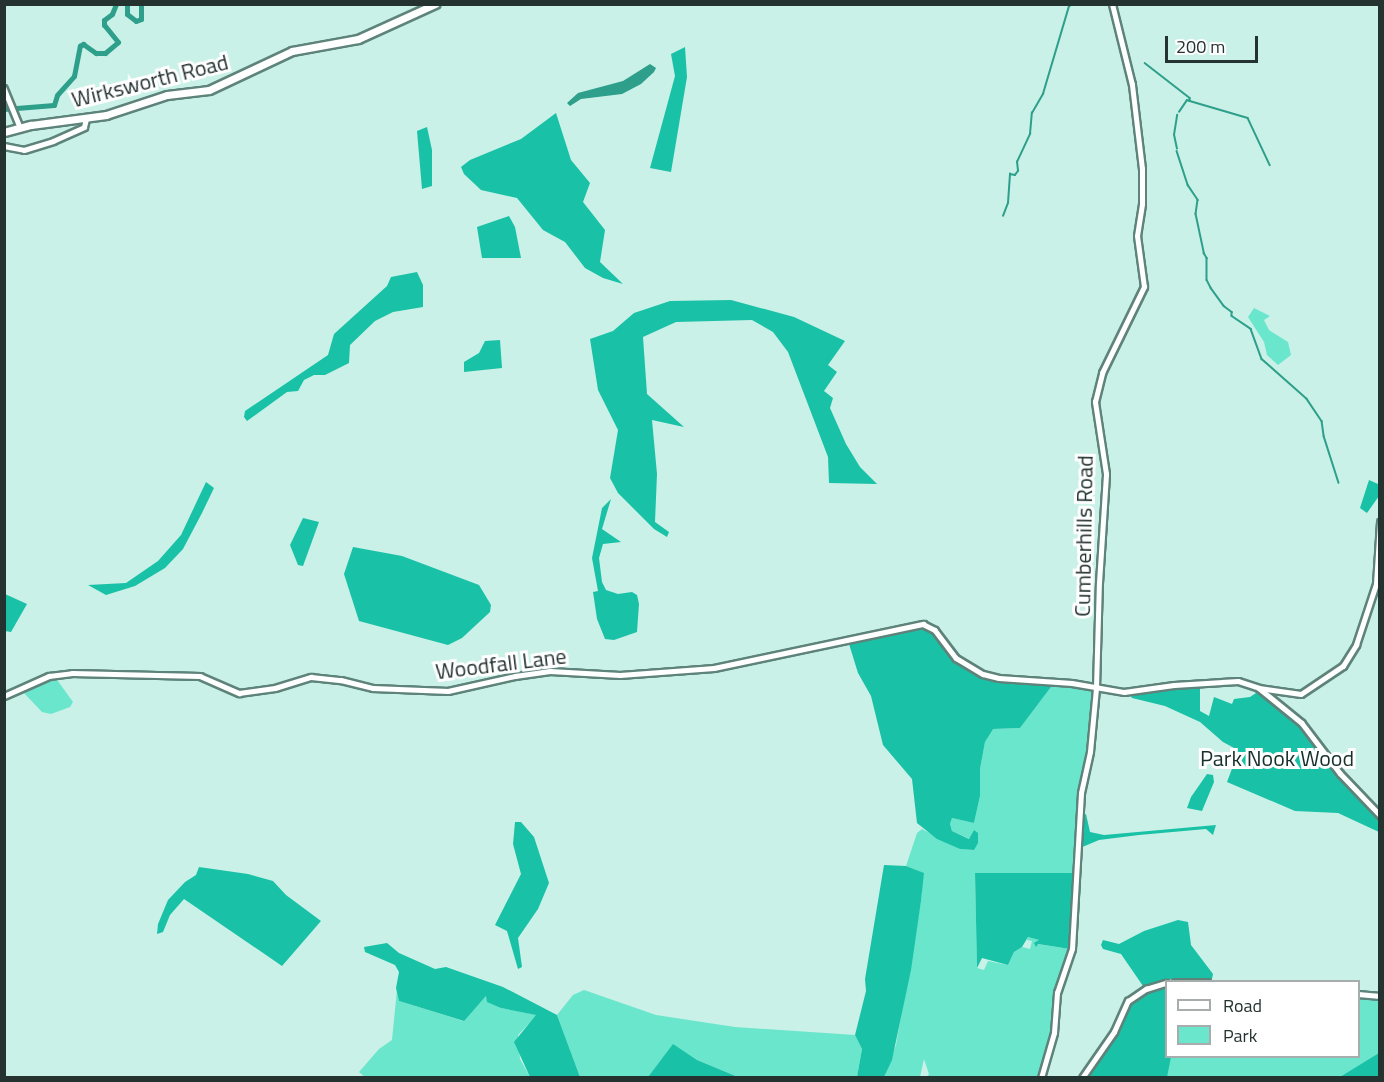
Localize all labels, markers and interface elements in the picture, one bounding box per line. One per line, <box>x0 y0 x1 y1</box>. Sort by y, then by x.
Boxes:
scale bar <box>1168 24 1261 62</box>
text: 200 m <box>1176 33 1225 60</box>
street label: Wirksworth Road <box>69 49 231 113</box>
street label: Cumberhills Road <box>1069 455 1099 617</box>
street label: Woodfall Lane <box>434 643 568 685</box>
park label: Park Nook Wood <box>1200 746 1354 772</box>
legend <box>1165 980 1360 1058</box>
text: Road <box>1223 992 1262 1019</box>
text: Park <box>1223 1022 1257 1049</box>

